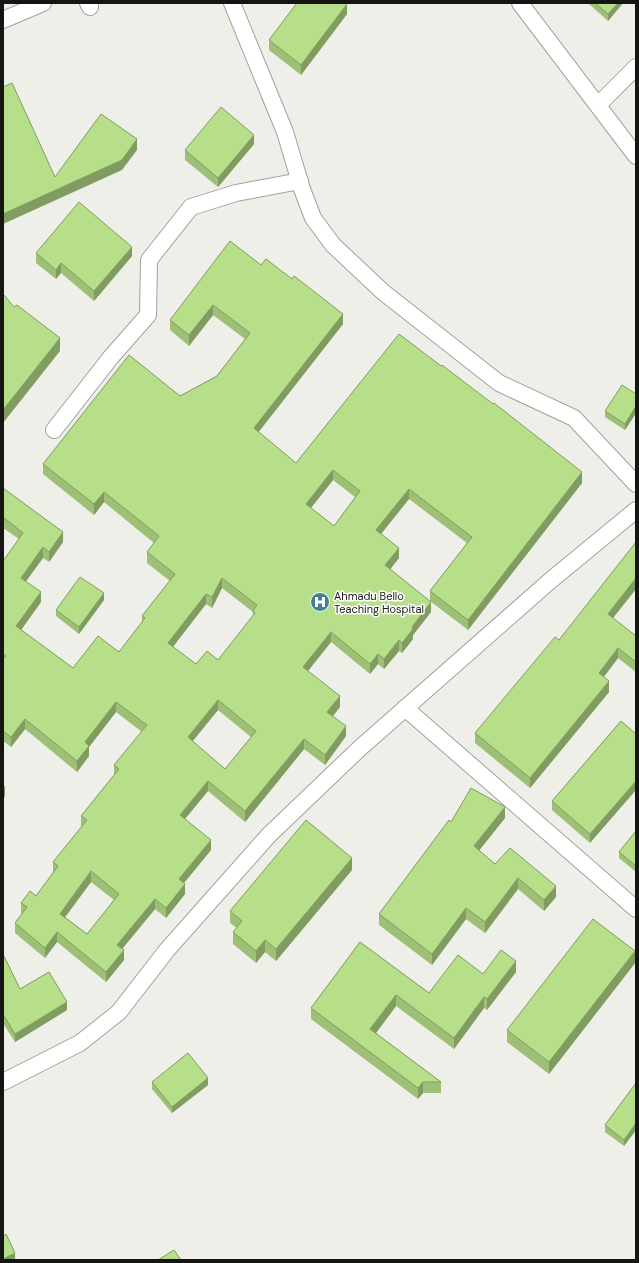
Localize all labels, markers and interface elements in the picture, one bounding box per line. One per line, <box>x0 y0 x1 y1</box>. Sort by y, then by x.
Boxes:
place label: Ahmadu Bello Teaching Hospital <box>334 589 424 616</box>
hospital icon: Ahmadu Bello Teaching Hospital <box>309 591 331 613</box>

